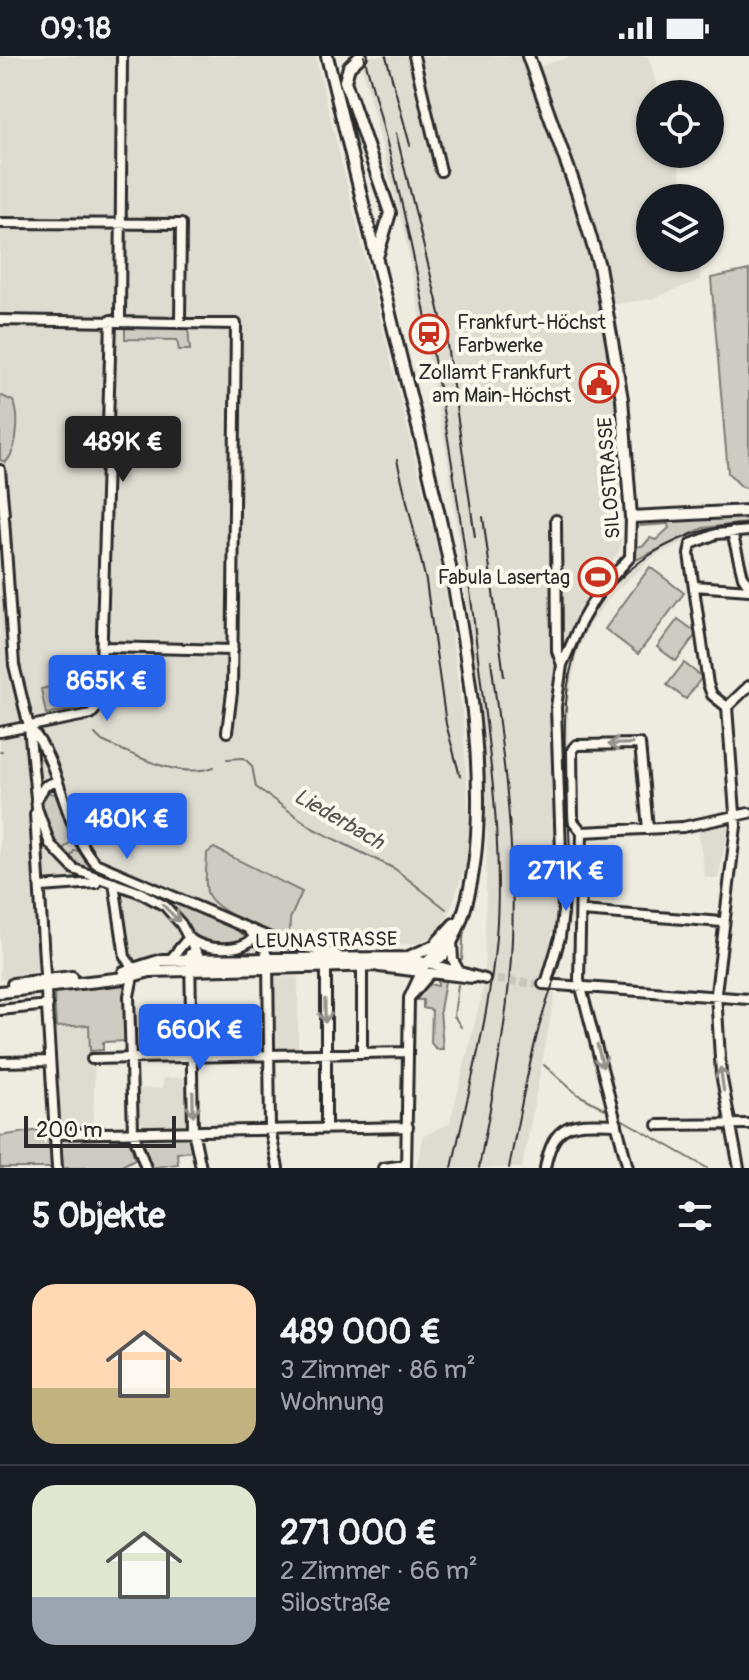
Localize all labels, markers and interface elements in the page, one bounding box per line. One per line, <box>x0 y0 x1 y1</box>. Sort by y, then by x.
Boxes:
text: 09:18 <box>40 10 111 47</box>
map controls <box>636 80 724 272</box>
button: locate <box>636 80 724 168</box>
button: layers <box>636 184 724 272</box>
place label: Frankfurt-Höchst Farbwerke <box>457 310 607 358</box>
station icon: Frankfurt-Höchst Farbwerke <box>408 313 450 355</box>
place label: Zollamt Frankfurt am Main-Höchst <box>418 360 572 408</box>
public building icon: Zollamt Frankfurt am Main-Höchst <box>578 362 620 404</box>
pin: 489K € <box>58 416 188 484</box>
street label: SILOSTRASSE <box>592 416 626 540</box>
text: 489K € <box>83 426 163 458</box>
sports icon: Fabula Lasertag <box>577 556 619 598</box>
place label: Fabula Lasertag <box>438 565 570 590</box>
pin: 865K € <box>42 655 172 723</box>
text: 865K € <box>67 665 147 697</box>
one-way arrow <box>607 737 634 752</box>
water label: Liederbach <box>289 782 390 857</box>
pin: 480K € <box>62 793 192 861</box>
text: 480K € <box>85 803 169 835</box>
pin: 271K € <box>501 845 631 913</box>
text: 271K € <box>528 855 604 887</box>
one-way arrow <box>161 903 180 922</box>
street label: LEUNASTRASSE <box>255 926 397 954</box>
one-way arrow <box>317 997 333 1024</box>
pin: 660K € <box>135 1004 265 1072</box>
text: 660K € <box>157 1014 243 1046</box>
one-way arrow <box>594 1043 609 1069</box>
one-way arrow <box>714 1067 729 1092</box>
one-way arrow <box>185 1090 200 1117</box>
scale bar <box>24 1112 176 1148</box>
text: 200 m <box>36 1116 103 1144</box>
icon: filters <box>673 1194 717 1238</box>
text: 5 Objekte <box>32 1195 165 1238</box>
text: 489 000 € <box>280 1311 441 1354</box>
icon: home <box>96 1316 192 1412</box>
text: 3 Zimmer · 86 m² <box>280 1354 476 1386</box>
text: Wohnung <box>280 1386 384 1418</box>
text: 271 000 € <box>280 1512 437 1555</box>
icon: home <box>96 1517 192 1613</box>
text: 2 Zimmer · 66 m² <box>280 1555 478 1587</box>
text: Silostraße <box>280 1587 390 1619</box>

